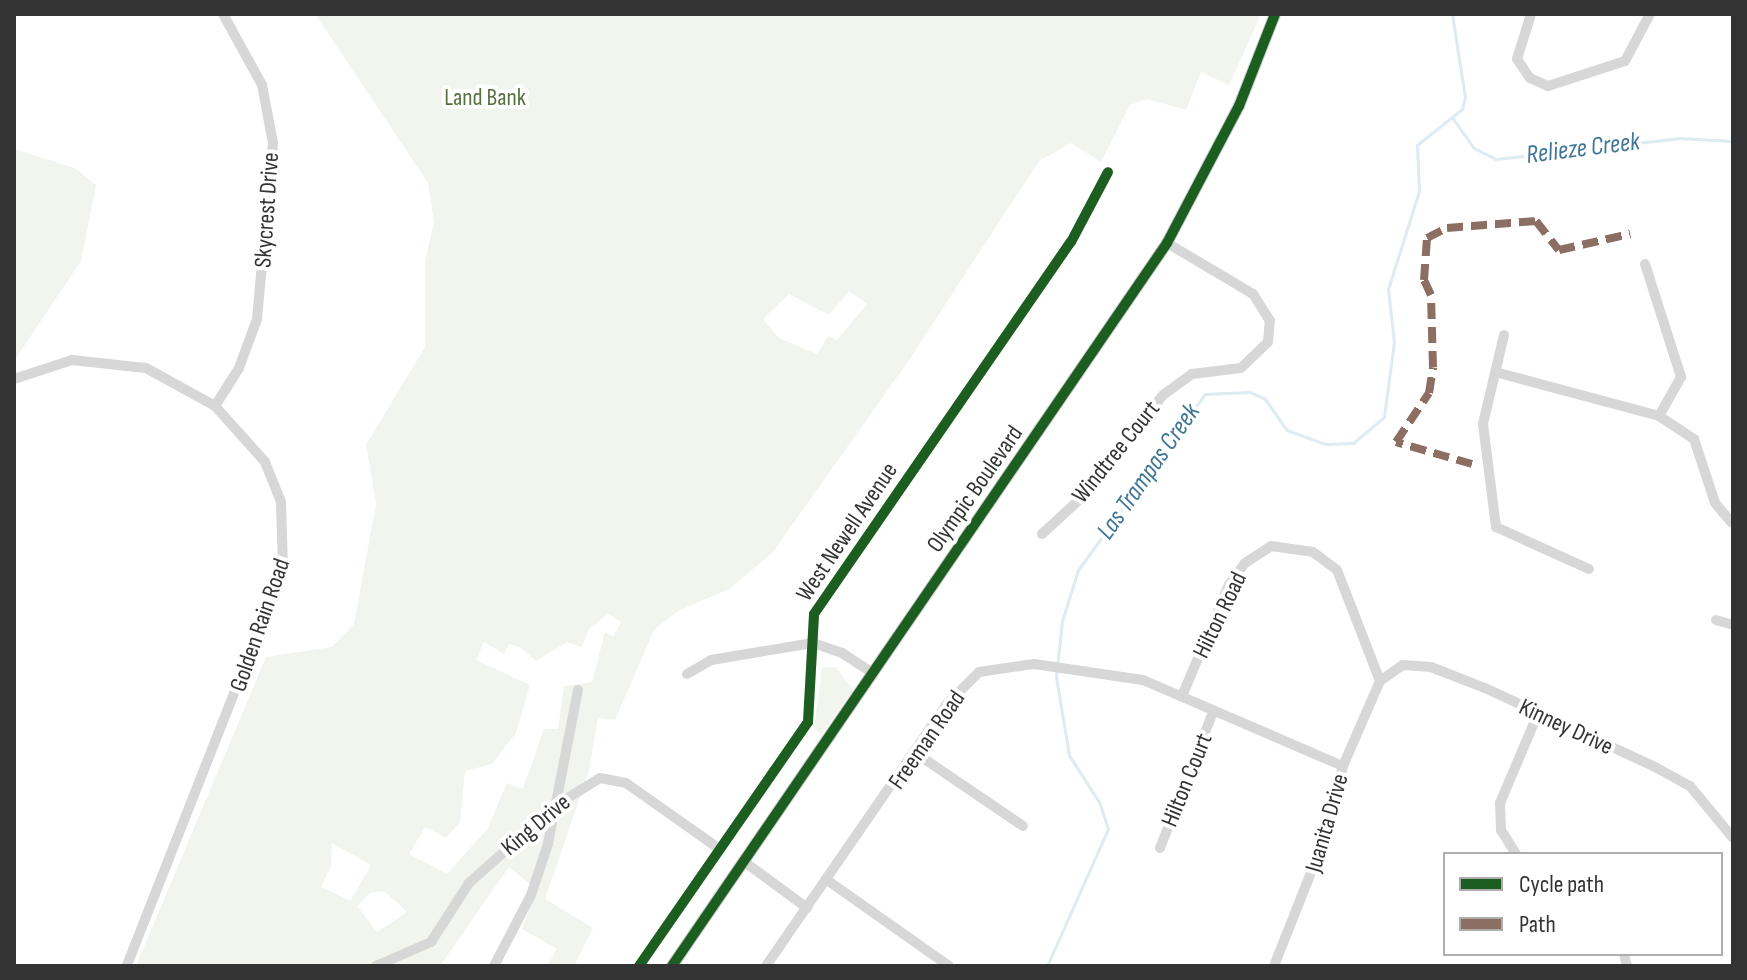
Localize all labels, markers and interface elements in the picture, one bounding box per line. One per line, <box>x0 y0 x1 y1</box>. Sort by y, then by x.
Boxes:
park label: Land Bank <box>444 84 526 112</box>
water label: Relieze Creek <box>1525 127 1641 171</box>
street label: Skycrest Drive <box>249 151 285 269</box>
street label: Windtree Court <box>1066 395 1166 509</box>
water label: Las Trampas Creek <box>1091 398 1207 546</box>
street label: Olympic Boulevard <box>921 420 1029 558</box>
street label: West Newell Avenue <box>790 457 904 607</box>
street label: Golden Rain Road <box>224 555 296 695</box>
street label: Hilton Road <box>1187 567 1253 663</box>
street label: Freeman Road <box>883 685 971 795</box>
street label: Kinney Drive <box>1514 693 1618 761</box>
street label: Hilton Court <box>1155 729 1219 831</box>
street label: Juanita Drive <box>1299 770 1355 876</box>
street label: King Drive <box>496 788 576 862</box>
legend <box>1443 852 1723 956</box>
text: Cycle path <box>1519 870 1604 899</box>
text: Path <box>1519 910 1556 939</box>

